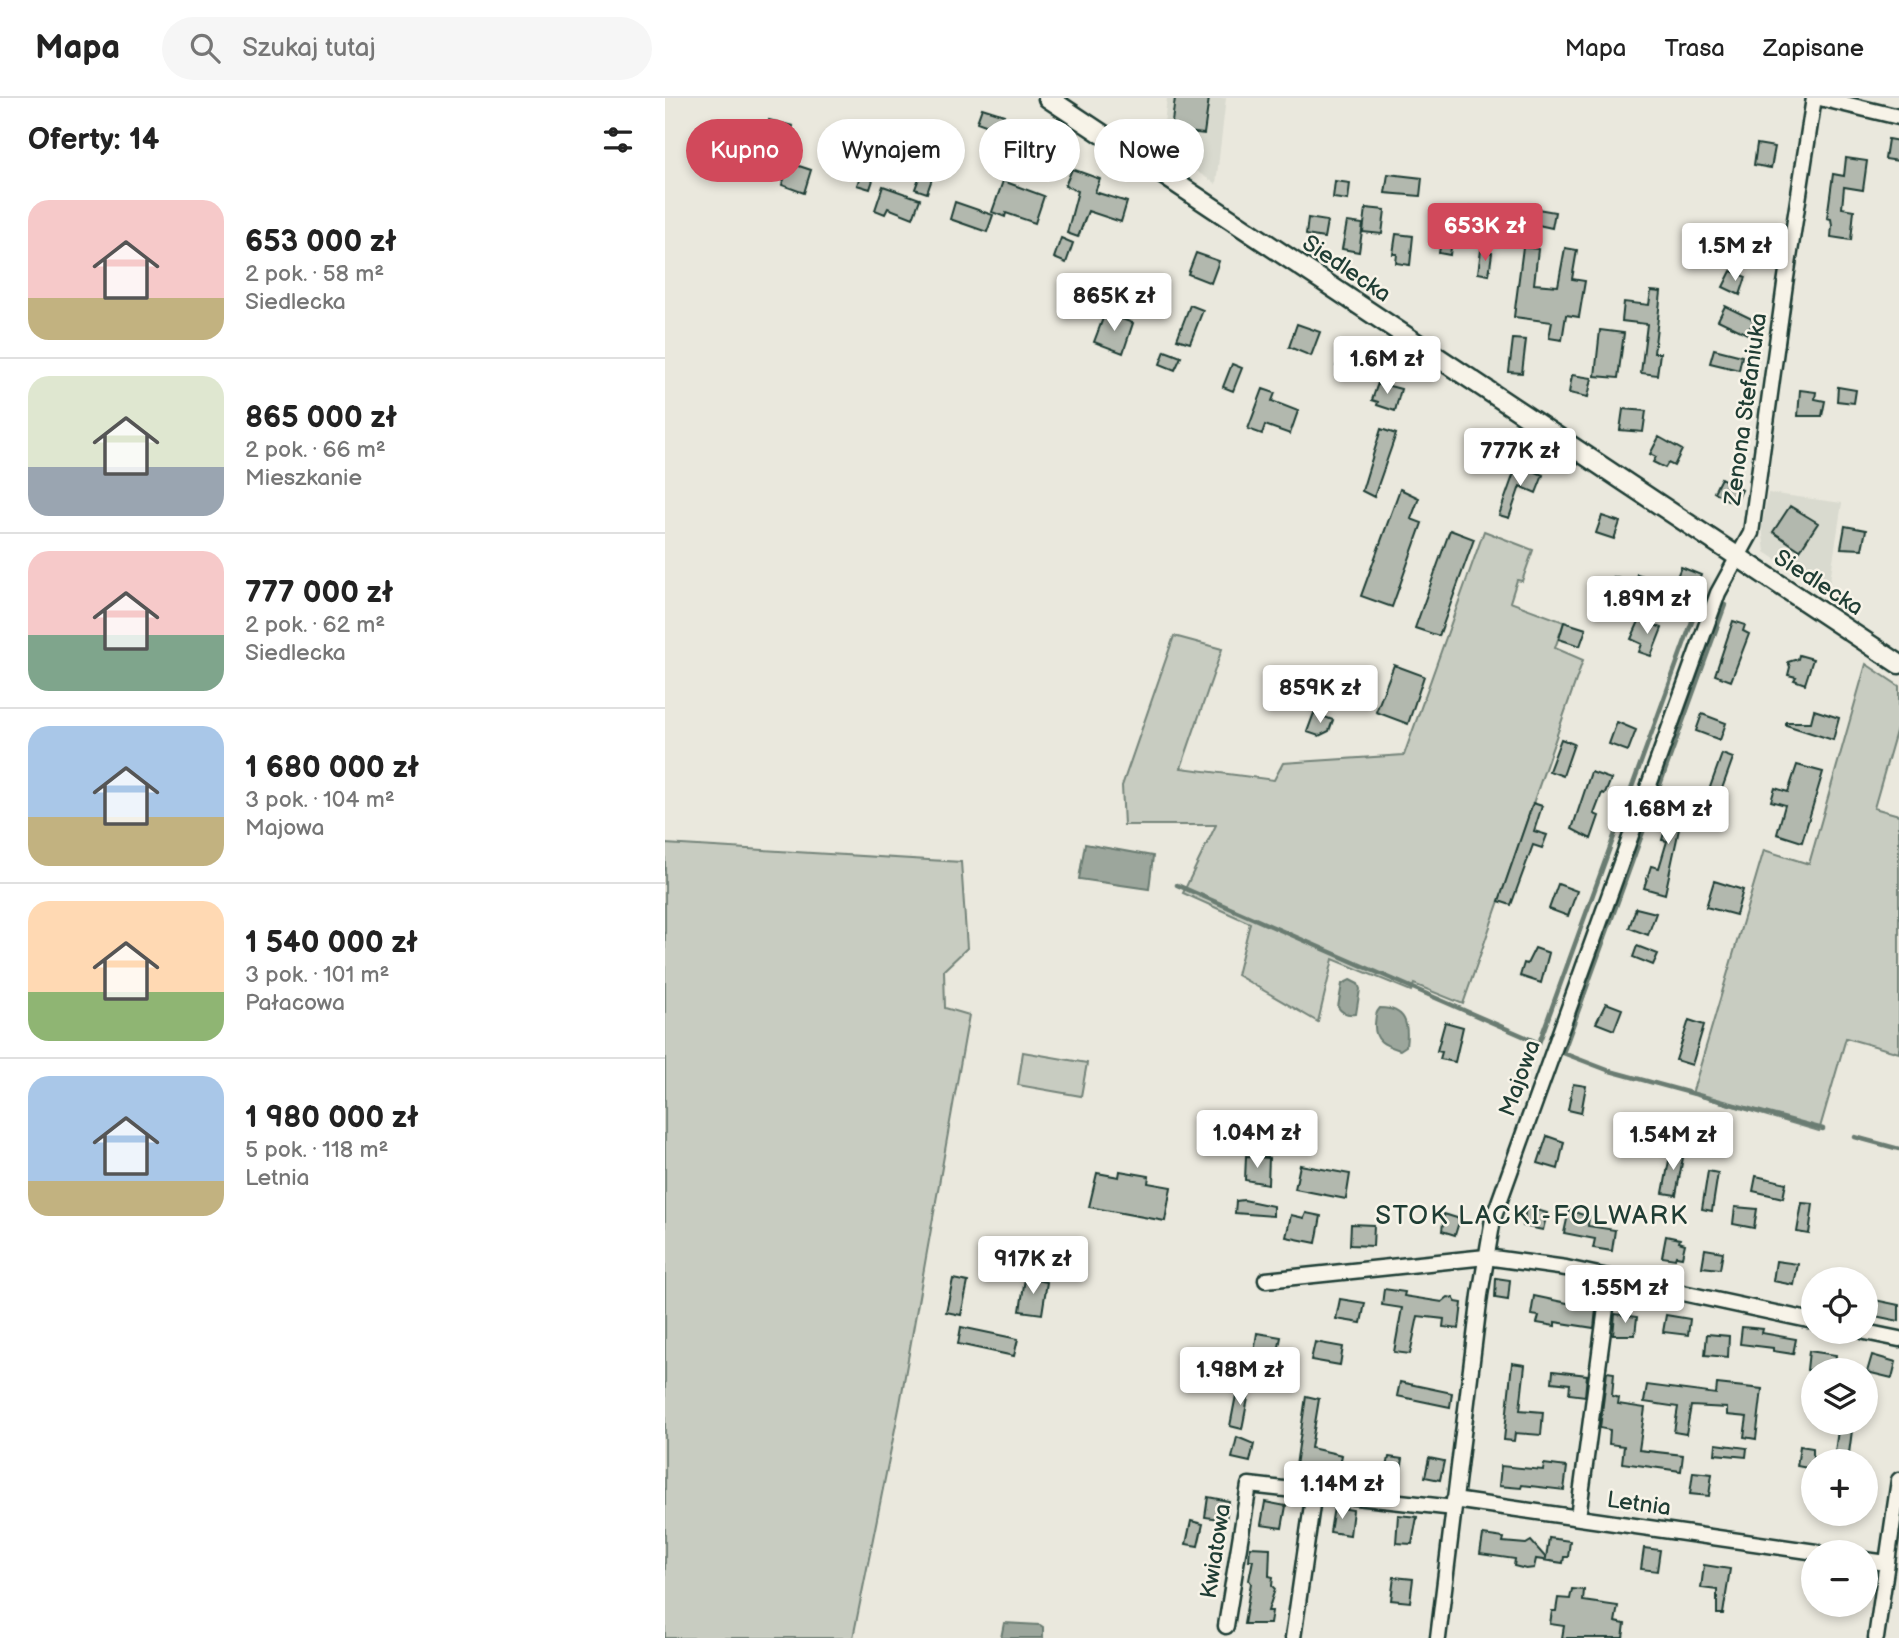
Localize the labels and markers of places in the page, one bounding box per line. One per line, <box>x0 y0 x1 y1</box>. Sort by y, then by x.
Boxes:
pin: 653K zł <box>1420 204 1550 263</box>
pin: 1.5M zł <box>1670 223 1800 283</box>
pin: 865K zł <box>1049 274 1179 333</box>
pin: 1.6M zł <box>1322 336 1452 396</box>
pin: 777K zł <box>1455 428 1585 488</box>
pin: 1.89M zł <box>1575 576 1719 636</box>
pin: 859K zł <box>1255 666 1385 725</box>
pin: 1.68M zł <box>1596 786 1740 846</box>
pin: 1.04M zł <box>1185 1110 1329 1170</box>
pin: 1.54M zł <box>1601 1112 1745 1172</box>
pin: 917K zł <box>968 1236 1098 1296</box>
pin: 1.55M zł <box>1553 1266 1697 1325</box>
pin: 1.98M zł <box>1168 1348 1312 1407</box>
pin: 1.14M zł <box>1270 1462 1414 1521</box>

